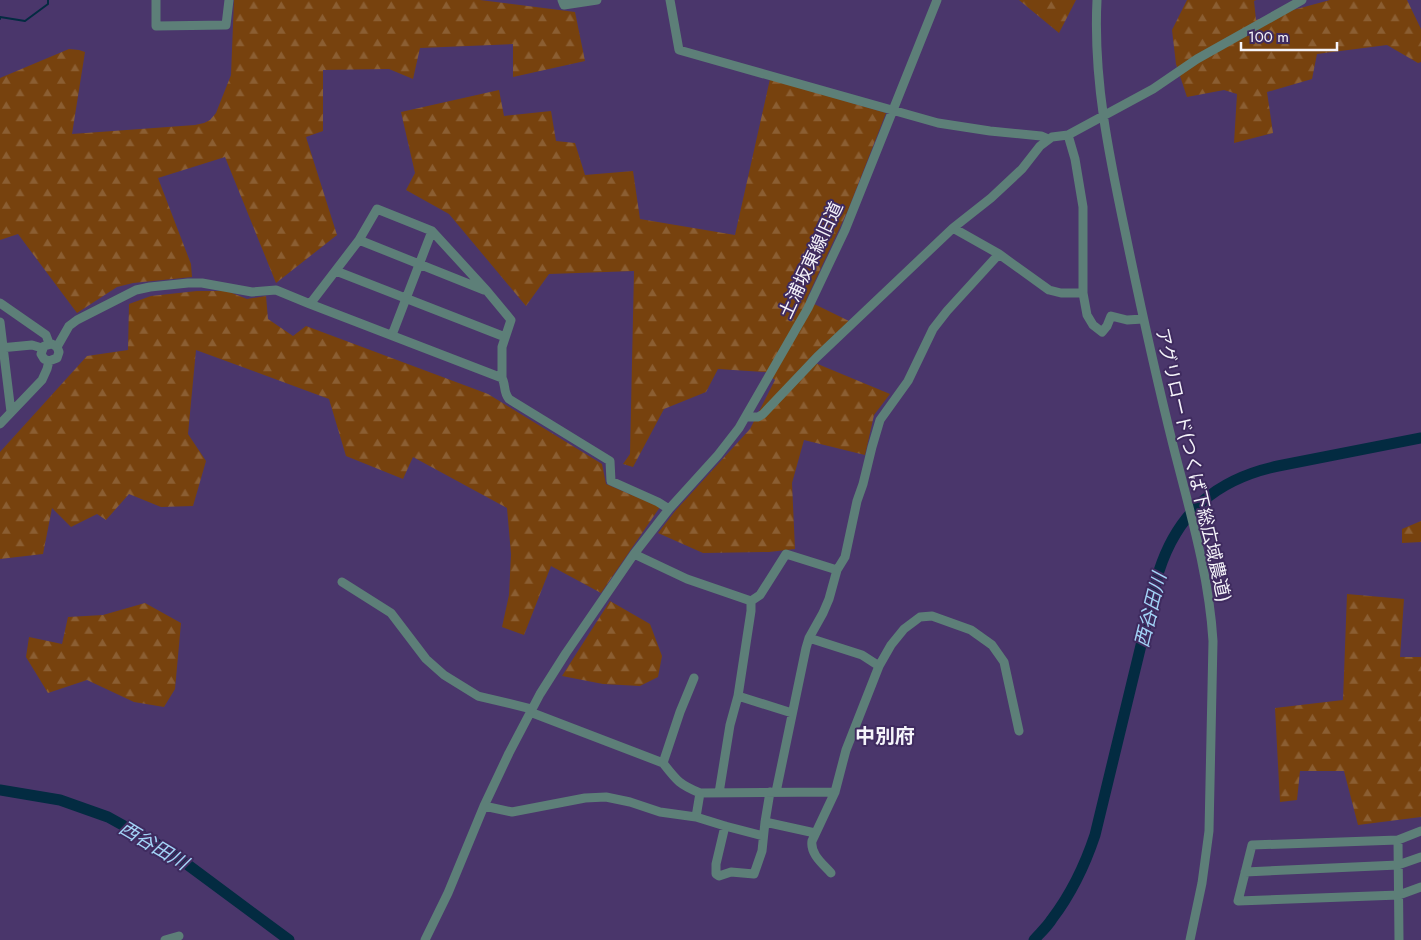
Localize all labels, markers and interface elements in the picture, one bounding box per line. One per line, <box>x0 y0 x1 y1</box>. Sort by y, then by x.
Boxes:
scale bar <box>1241 20 1337 52</box>
text: 100 m <box>1248 26 1289 48</box>
street label: 土浦坂東線旧道 <box>773 197 849 323</box>
street label: アグリロード(つくば下総広域農道) <box>1149 326 1237 604</box>
water label: 西谷田川 <box>1128 568 1173 650</box>
district label: 中別府 <box>855 722 915 751</box>
water label: 西谷田川 <box>114 814 195 878</box>

